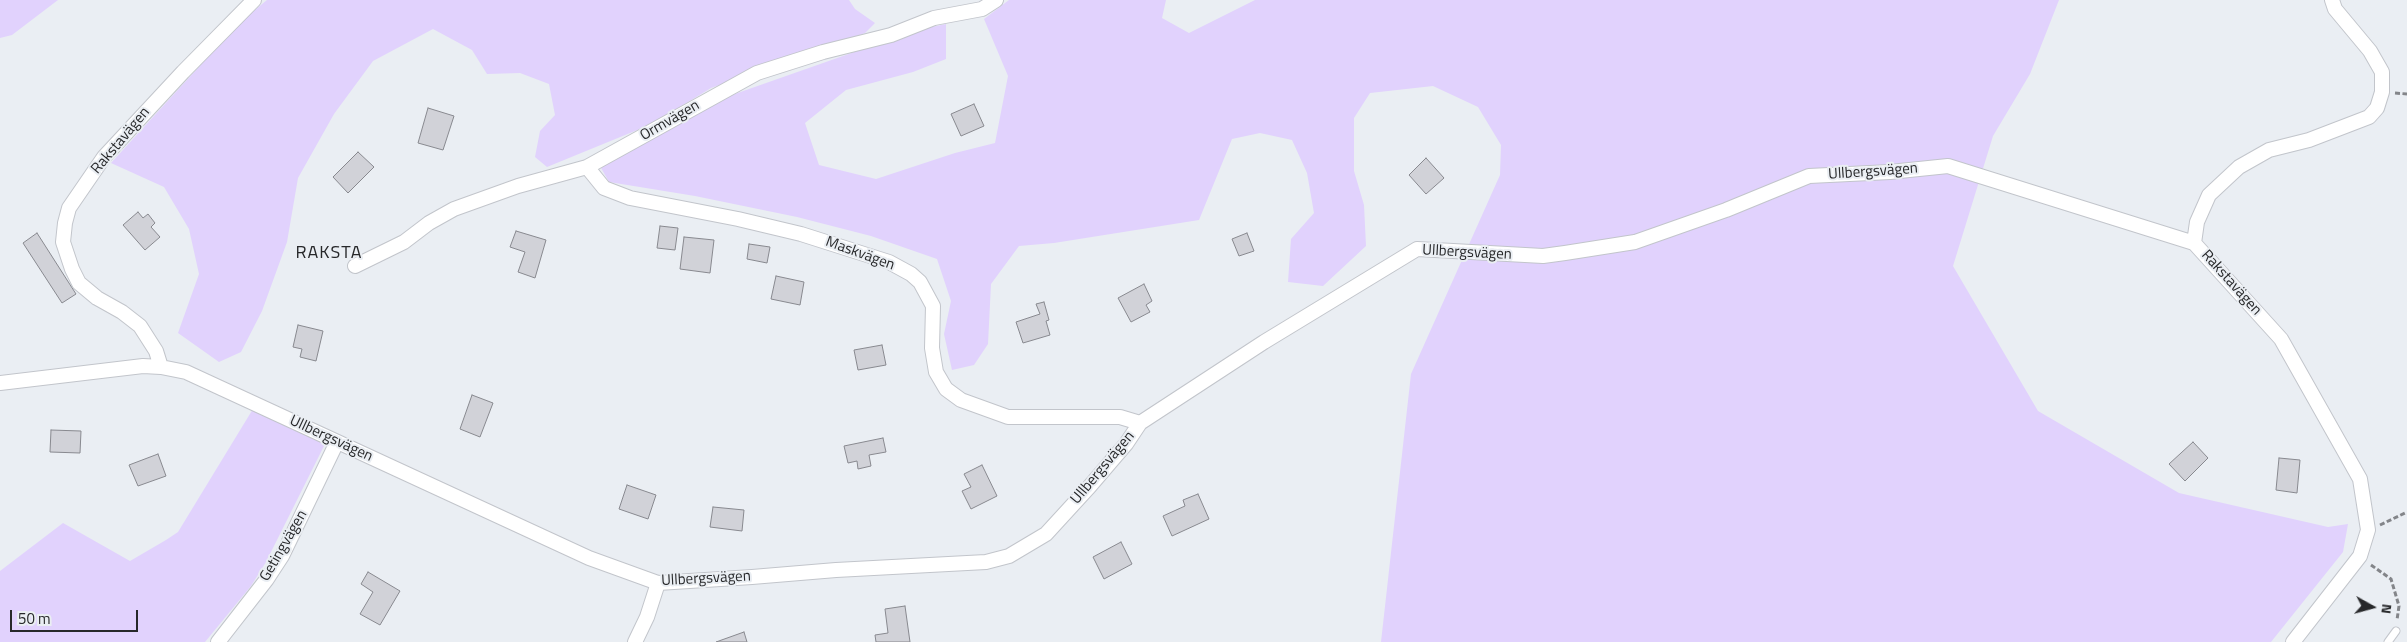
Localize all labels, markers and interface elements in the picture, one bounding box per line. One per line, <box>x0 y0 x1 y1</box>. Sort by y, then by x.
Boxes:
street label: Ormvägen <box>637 97 703 145</box>
street label: Rakstavägen <box>88 104 154 178</box>
street label: Ullbergsvägen <box>1828 160 1918 184</box>
street label: Maskvägen <box>823 233 897 275</box>
street label: Ullbergsvägen <box>1422 242 1512 264</box>
district label: RAKSTA <box>295 243 363 265</box>
street label: Rakstavägen <box>2197 247 2265 319</box>
street label: Ullbergsvägen <box>287 412 375 466</box>
street label: Ullbergsvägen <box>1067 428 1139 508</box>
street label: Getingvägen <box>256 507 312 585</box>
street label: Ullbergsvägen <box>661 568 751 590</box>
north arrow <box>2347 582 2397 632</box>
scale bar <box>12 600 140 632</box>
text: N <box>2376 603 2398 615</box>
text: 50 m <box>18 607 51 630</box>

